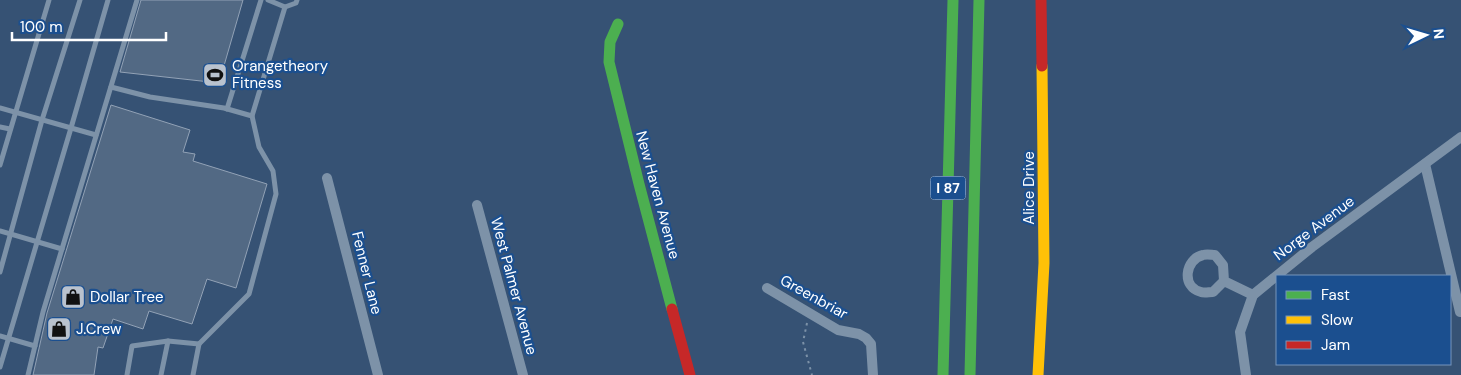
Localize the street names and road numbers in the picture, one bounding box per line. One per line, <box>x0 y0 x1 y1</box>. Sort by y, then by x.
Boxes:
street label: New Haven Avenue <box>631 129 685 261</box>
street label: Alice Drive <box>1019 151 1039 225</box>
road number: I 87 <box>930 177 966 200</box>
street label: Norge Avenue <box>1270 191 1358 265</box>
street label: West Palmer Avenue <box>486 215 542 357</box>
street label: Fenner Lane <box>347 229 387 317</box>
street label: Greenbriar <box>777 270 852 324</box>

